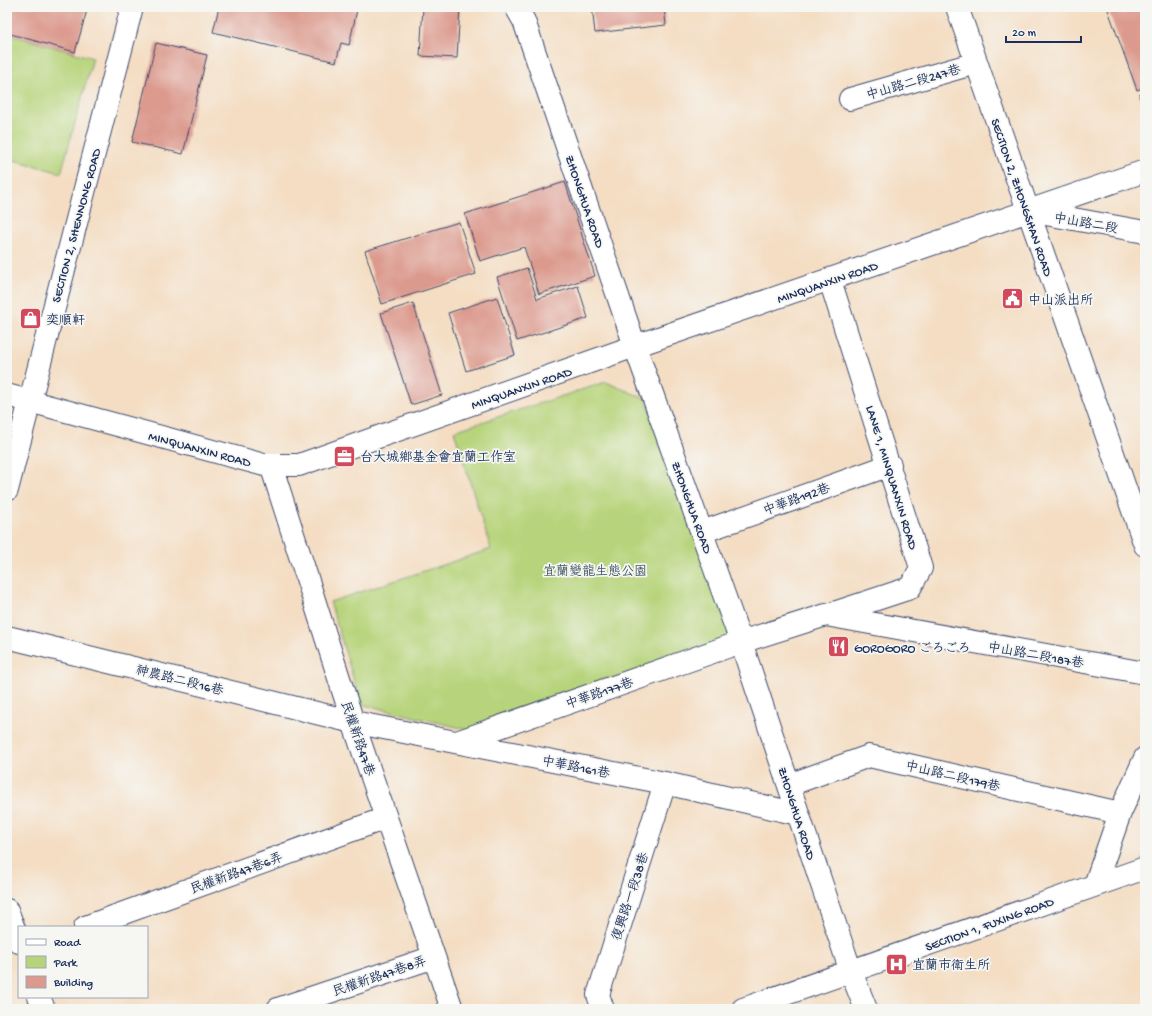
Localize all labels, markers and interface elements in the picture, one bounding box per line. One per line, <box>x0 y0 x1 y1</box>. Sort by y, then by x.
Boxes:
scale bar <box>1006 18 1081 44</box>
text: 20 m <box>1012 27 1037 41</box>
street label: 中山路二段247巷 <box>865 62 963 104</box>
street label: SECTION 2, ZHONGSHAN ROAD <box>987 117 1055 279</box>
street label: SECTION 2, SHENNONG ROAD <box>50 146 105 304</box>
street label: ZHONGHUA ROAD <box>561 154 607 251</box>
street label: 中山路二段 <box>1052 210 1119 237</box>
street label: MINQUANXIN ROAD <box>776 259 881 308</box>
public building icon: 中山派出所 <box>1000 286 1026 312</box>
place label: 中山派出所 <box>1028 293 1093 309</box>
shop icon: 奕順軒 <box>17 306 43 332</box>
place label: 奕順軒 <box>46 313 85 329</box>
street label: MINQUANXIN ROAD <box>470 365 575 414</box>
street label: LANE 1, MINQUANXIN ROAD <box>862 404 920 552</box>
street label: MINQUANXIN ROAD <box>147 430 253 471</box>
office icon: 台大城鄉基金會宜蘭工作室 <box>331 443 357 469</box>
place label: 台大城鄉基金會宜蘭工作室 <box>360 450 516 466</box>
street label: ZHONGHUA ROAD <box>667 460 714 556</box>
street label: 中華路192巷 <box>761 480 832 519</box>
park label: 宜蘭變龍生態公園 <box>543 563 647 580</box>
restaurant icon: GOROGORO ごろごろ <box>825 634 851 660</box>
street label: 中山路二段187巷 <box>986 640 1085 672</box>
place label: GOROGORO ごろごろ <box>854 642 970 657</box>
street label: 神農路二段16巷 <box>134 662 225 700</box>
street label: 中華路177巷 <box>564 675 636 713</box>
street label: 民權新路47巷 <box>337 699 378 778</box>
street label: 中華路161巷 <box>540 754 611 782</box>
street label: 中山路二段179巷 <box>904 758 1001 796</box>
street label: ZHONGHUA ROAD <box>774 765 818 863</box>
street label: 民權新路47巷6弄 <box>188 849 285 898</box>
street label: 復興路一段38巷 <box>609 850 653 943</box>
street label: SECTION 1, FUXING ROAD <box>923 895 1057 956</box>
legend <box>18 926 148 998</box>
text: Road <box>54 937 81 951</box>
hospital icon: 宜蘭市衛生所 <box>883 951 909 977</box>
street label: 民權新路47巷8弄 <box>330 952 429 1000</box>
text: Park <box>53 957 79 971</box>
place label: 宜蘭市衛生所 <box>912 958 990 974</box>
text: Building <box>53 977 93 991</box>

